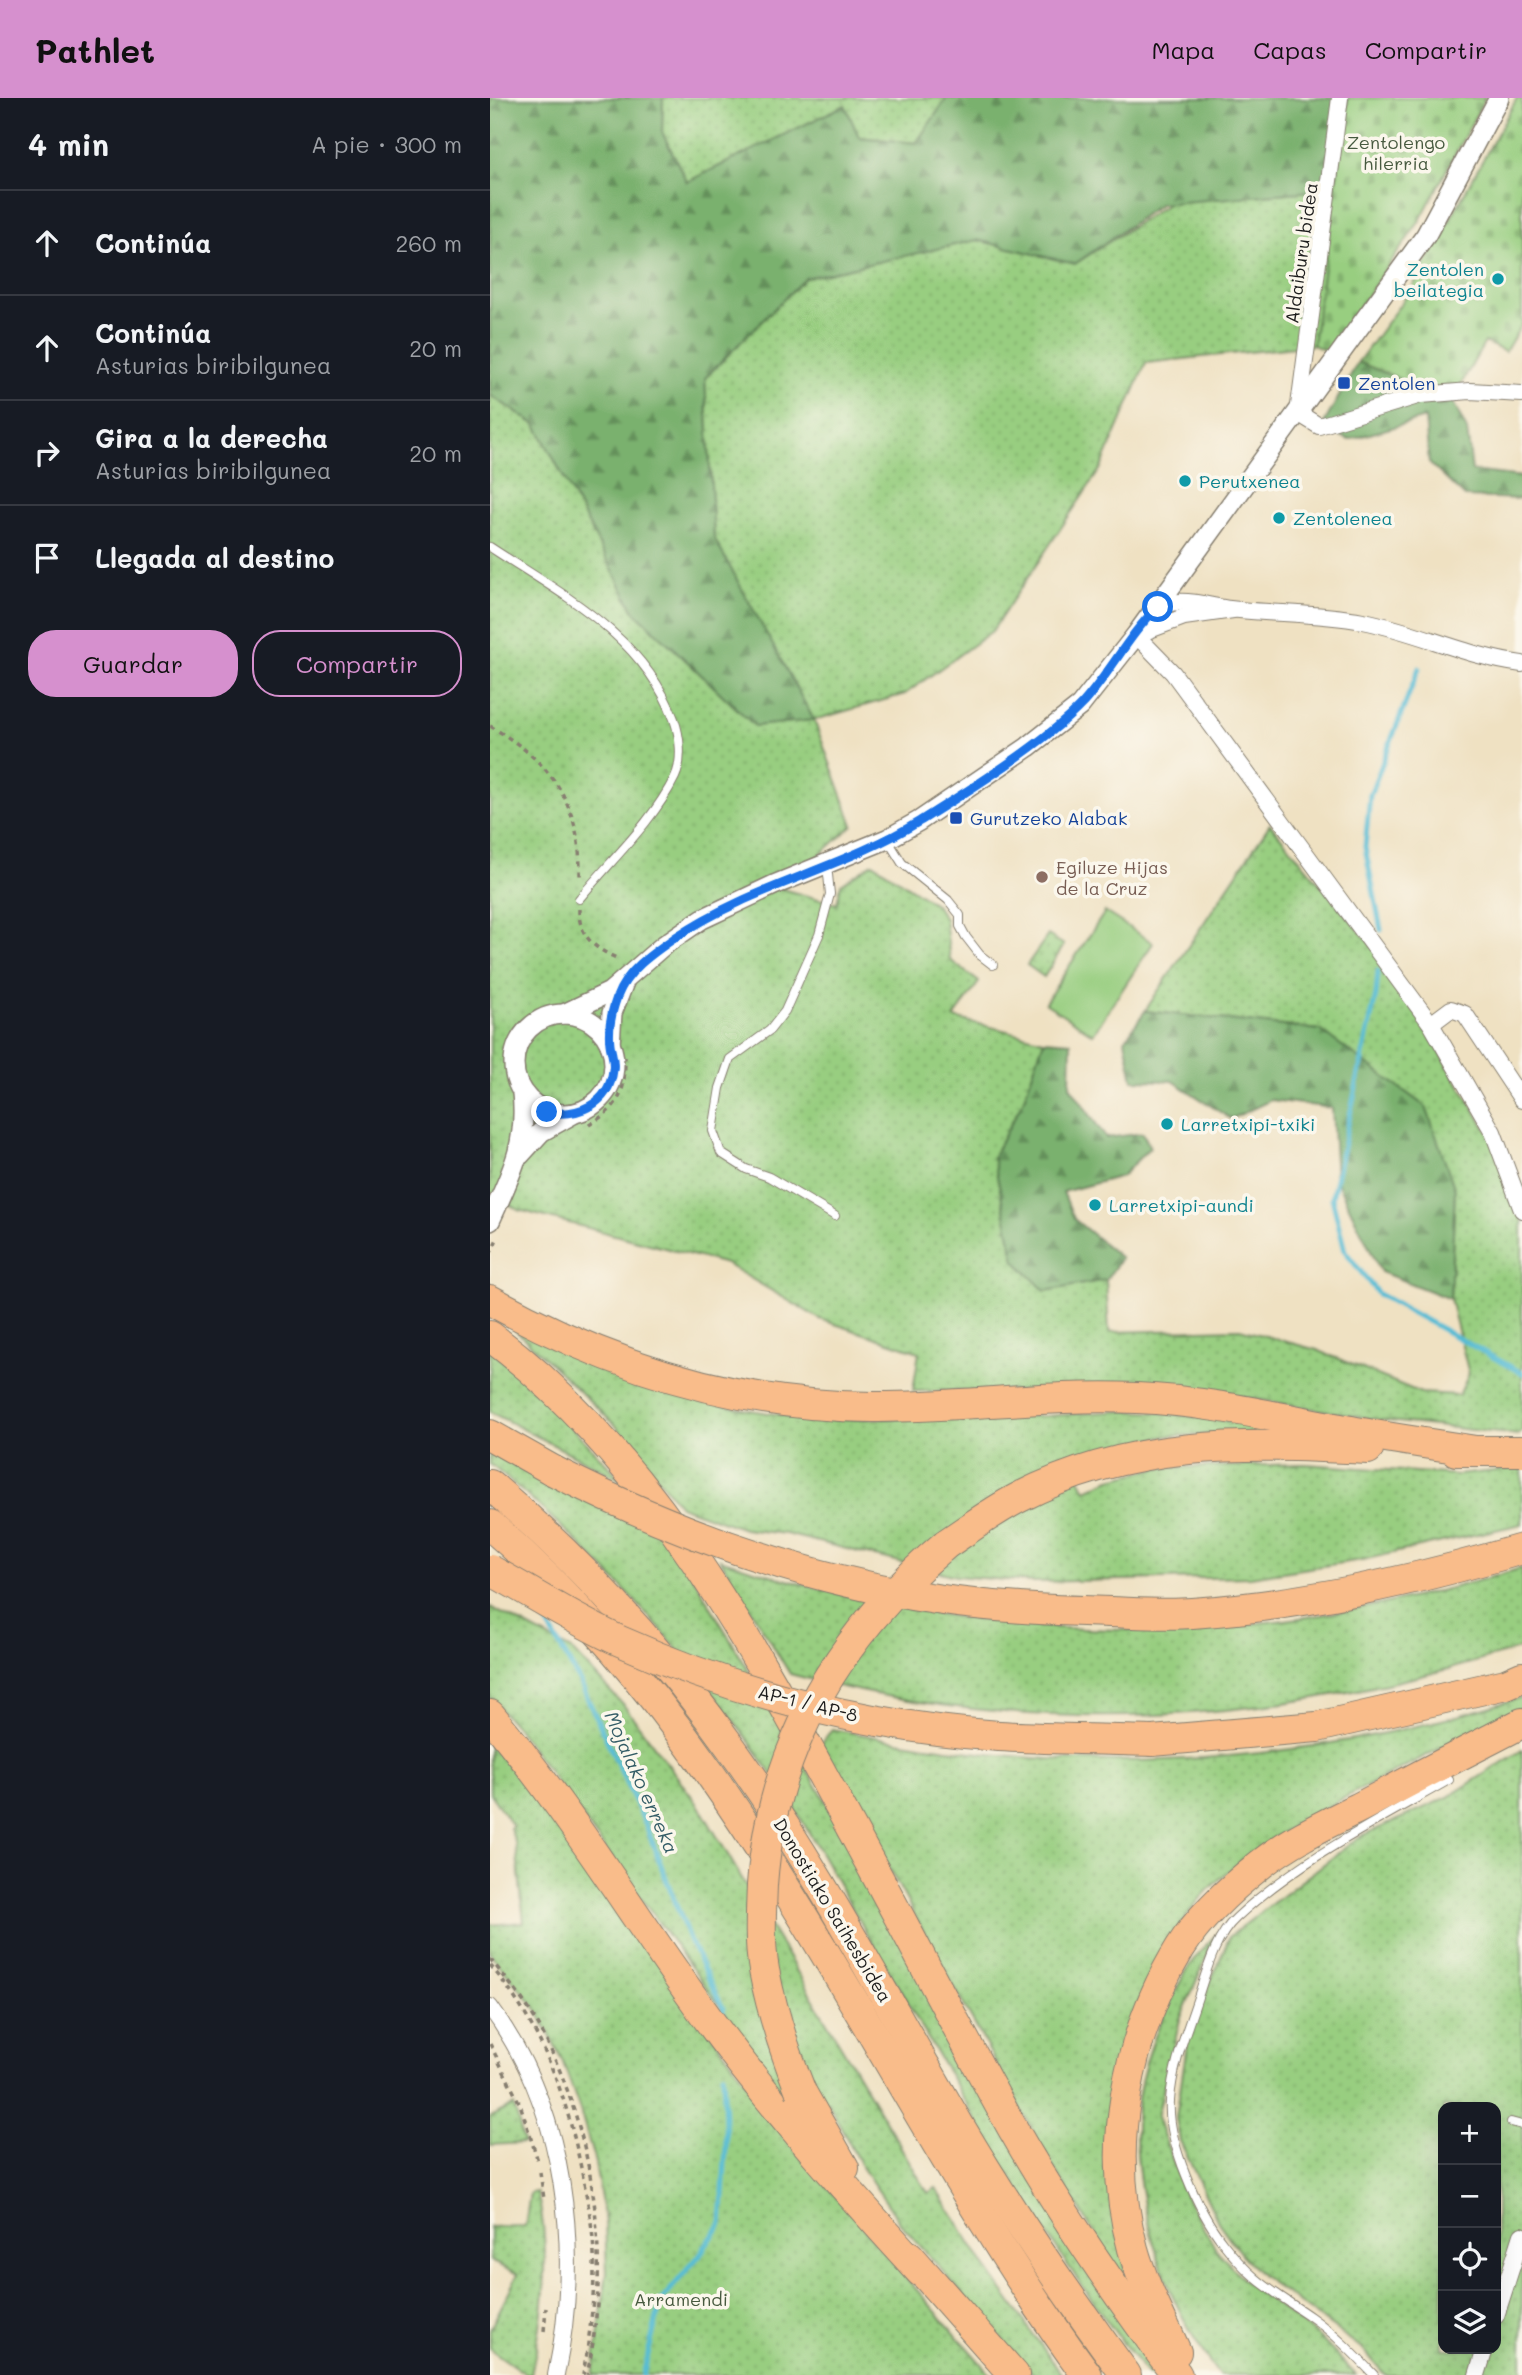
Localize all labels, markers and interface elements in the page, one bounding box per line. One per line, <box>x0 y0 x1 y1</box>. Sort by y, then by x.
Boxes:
text: Pathlet <box>35 28 155 71</box>
text: Mapa <box>1151 34 1215 65</box>
text: Capas <box>1253 34 1327 65</box>
text: Compartir <box>1365 34 1487 65</box>
text: 4 min <box>28 124 109 164</box>
text: A pie · 300 m <box>311 129 462 159</box>
park label: Zentolengo hilerria <box>1347 130 1446 175</box>
street label: Aldaiburu bidea <box>1279 181 1323 325</box>
icon: ahead <box>28 224 66 262</box>
text: Continúa <box>95 226 211 260</box>
text: 260 m <box>395 228 462 258</box>
place label: Zentolen beilategia <box>1394 257 1484 302</box>
marker: Zentolen beilategia <box>1490 271 1506 287</box>
text: Continúa <box>95 316 211 350</box>
icon: ahead <box>28 329 66 367</box>
text: 20 m <box>409 333 462 363</box>
text: Asturias biribilgunea <box>95 350 331 380</box>
place label: Zentolen <box>1358 371 1435 395</box>
marker: Zentolen <box>1336 375 1352 391</box>
text: Gira a la derecha <box>95 421 328 455</box>
icon: right <box>28 434 66 472</box>
text: 20 m <box>409 438 462 468</box>
text: Asturias biribilgunea <box>95 455 331 485</box>
place label: Perutxenea <box>1199 469 1301 493</box>
marker: Perutxenea <box>1177 473 1193 489</box>
place label: Zentolenea <box>1293 506 1393 530</box>
marker: Zentolenea <box>1271 510 1287 526</box>
icon: arrive <box>28 539 66 577</box>
text: Llegada al destino <box>95 541 334 575</box>
route start <box>1142 591 1173 622</box>
button: Guardar <box>28 630 238 697</box>
button: Compartir <box>252 630 462 697</box>
place label: Gurutzeko Alabak <box>970 806 1128 830</box>
marker: Gurutzeko Alabak <box>948 810 964 826</box>
place label: Egiluze Hijas de la Cruz <box>1056 855 1168 900</box>
marker: Egiluze Hijas de la Cruz <box>1034 869 1050 885</box>
route end <box>531 1096 562 1127</box>
place label: Larretxipi-txiki <box>1181 1112 1315 1136</box>
marker: Larretxipi-txiki <box>1159 1116 1175 1132</box>
place label: Larretxipi-aundi <box>1109 1193 1254 1217</box>
marker: Larretxipi-aundi <box>1087 1197 1103 1213</box>
street label: AP-1 / AP-8 <box>756 1679 860 1727</box>
water label: Mojalako erreka <box>599 1707 685 1857</box>
street label: Donostiako Saihesbidea <box>768 1814 898 2006</box>
map controls <box>1438 2102 1501 2354</box>
button: + <box>1438 2102 1501 2165</box>
button: − <box>1438 2165 1501 2228</box>
button: locate <box>1438 2228 1501 2291</box>
park label: Arramendi <box>634 2287 728 2311</box>
button: layers <box>1438 2291 1501 2354</box>

